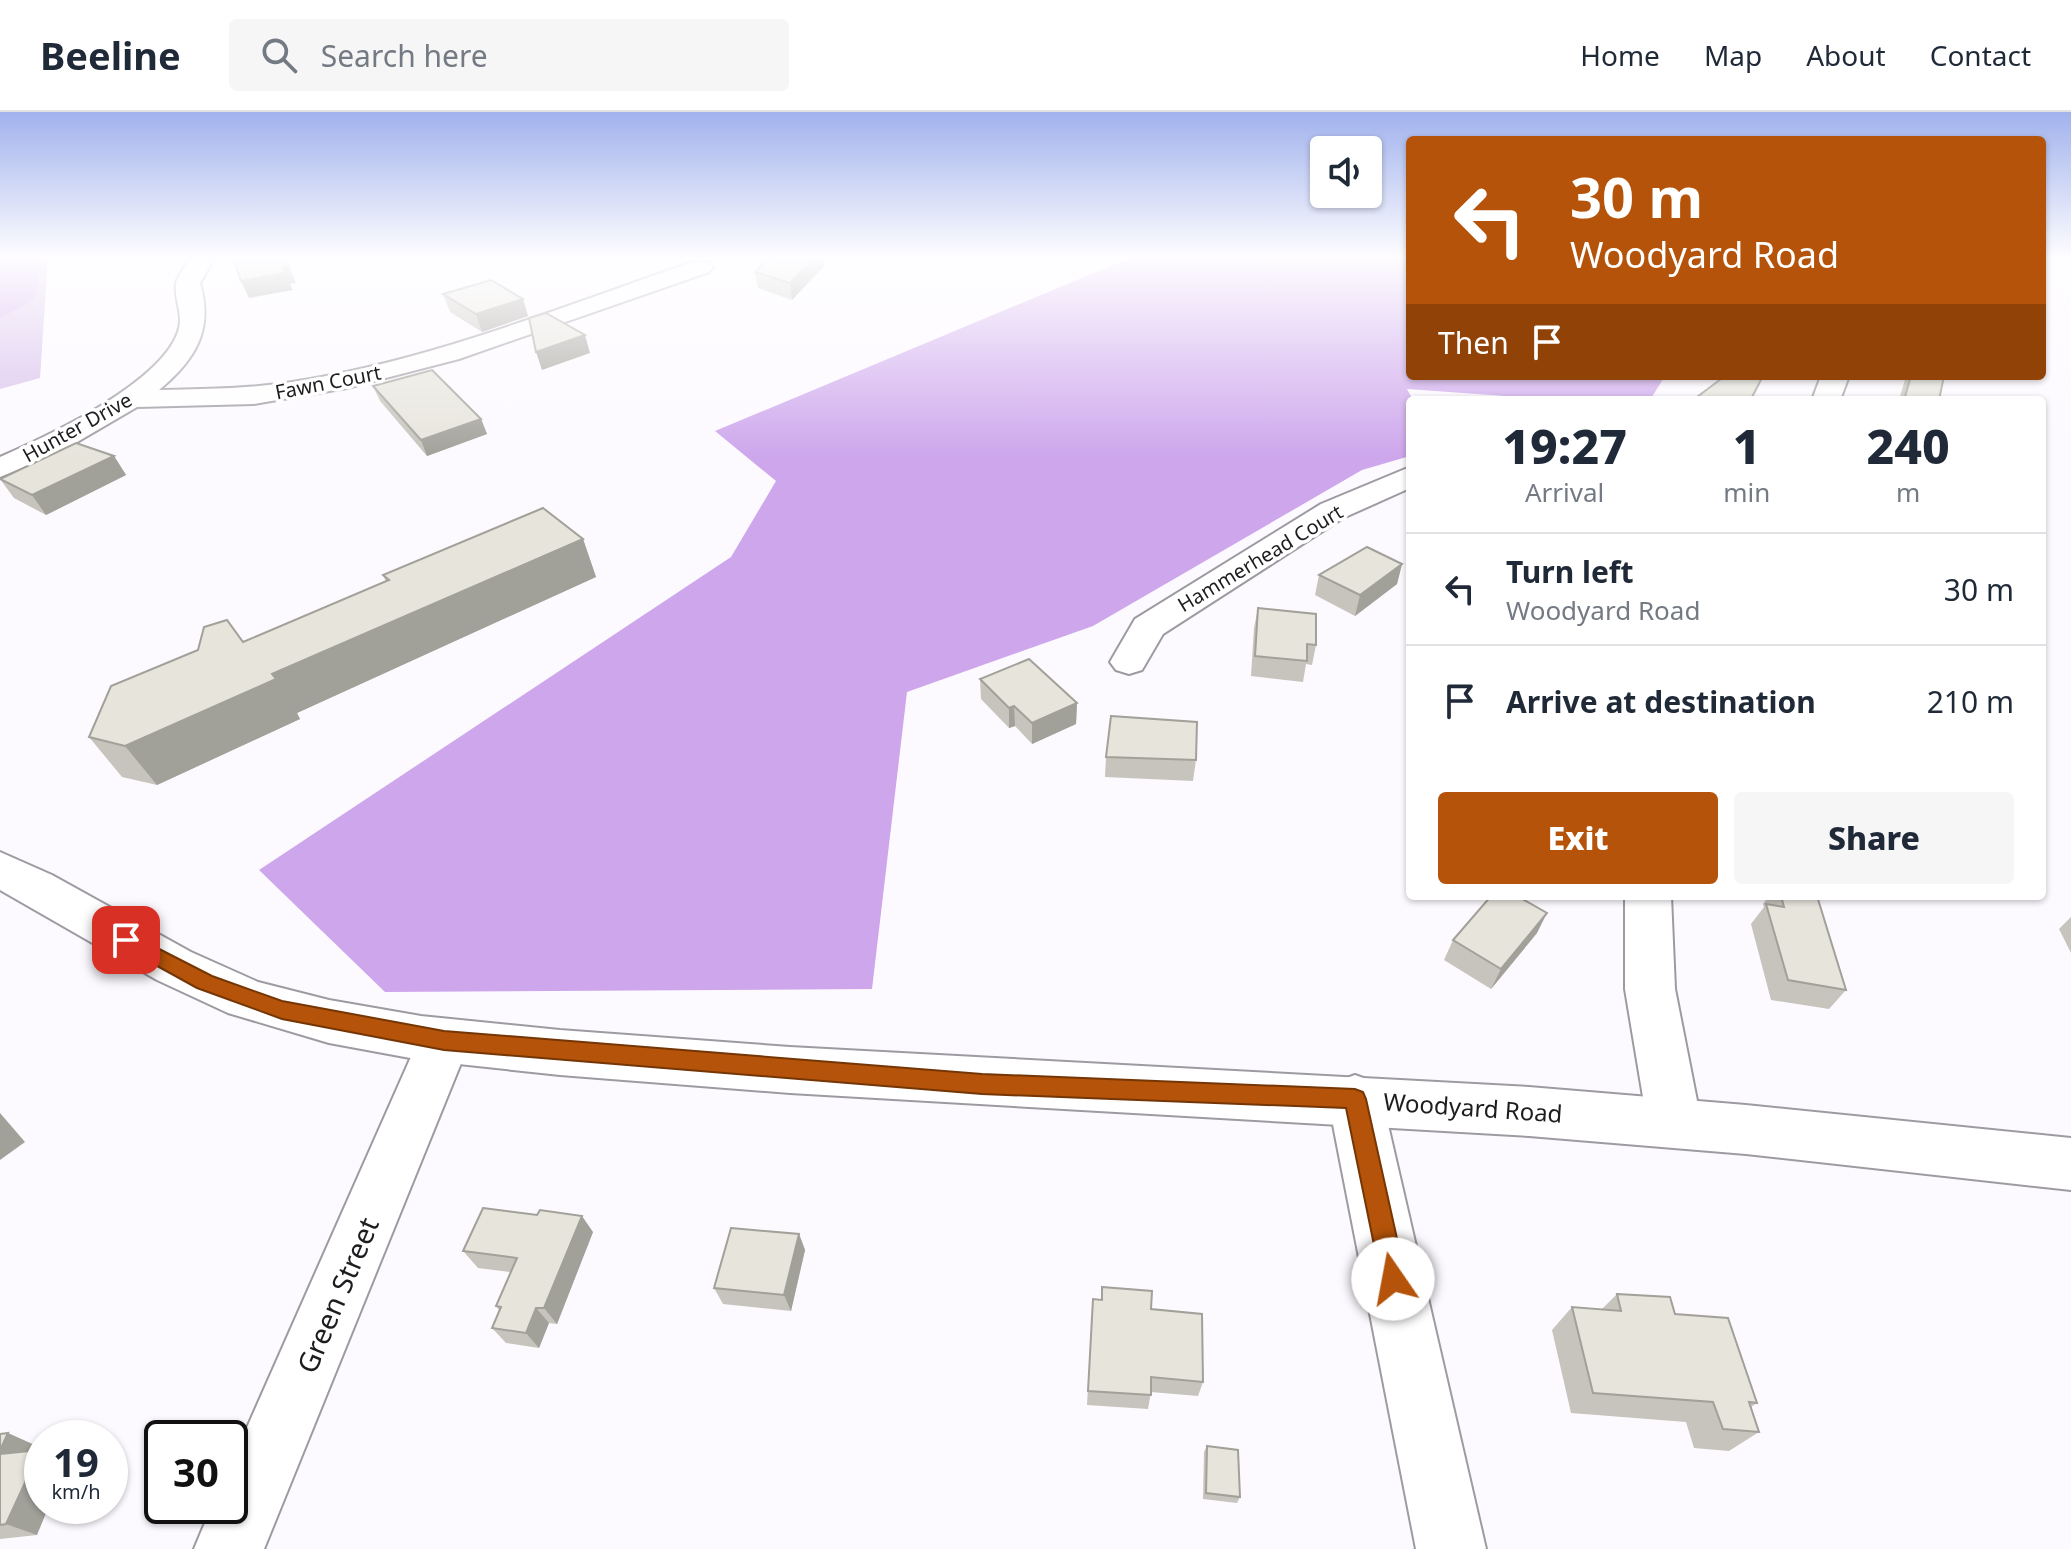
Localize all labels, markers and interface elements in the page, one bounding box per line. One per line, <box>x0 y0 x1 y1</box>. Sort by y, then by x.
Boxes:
search box <box>229 19 789 91</box>
text: Beeline <box>40 29 181 81</box>
icon: search <box>257 33 301 77</box>
text: Search here <box>321 35 488 76</box>
text: Home <box>1580 36 1660 74</box>
text: Map <box>1704 36 1762 74</box>
text: About <box>1806 36 1886 74</box>
text: Contact <box>1930 36 2031 74</box>
map controls <box>1310 136 1382 208</box>
button: sound <box>1310 136 1382 208</box>
text: 30 m <box>1570 158 1703 234</box>
icon: left <box>1438 168 1542 272</box>
text: Woodyard Road <box>1570 230 1839 279</box>
icon: arrive <box>1525 320 1569 364</box>
text: Then <box>1438 322 1509 363</box>
street label: Fawn Court <box>273 358 383 406</box>
street label: Hunter Drive <box>18 386 136 468</box>
text: 19:27 <box>1502 413 1627 478</box>
text: 1 <box>1733 413 1761 478</box>
text: 240 <box>1867 413 1950 478</box>
text: Arrival <box>1525 474 1604 510</box>
text: min <box>1723 474 1770 510</box>
text: m <box>1896 474 1920 510</box>
street label: Hammerhead Court <box>1173 498 1347 618</box>
text: Turn left <box>1506 551 1634 592</box>
icon: left <box>1438 567 1482 611</box>
text: 30 m <box>1944 569 2014 610</box>
text: Woodyard Road <box>1506 592 1700 628</box>
icon: arrive <box>1438 679 1482 723</box>
text: Arrive at destination <box>1506 681 1816 722</box>
text: 210 m <box>1927 681 2014 722</box>
button: Exit <box>1438 792 1718 884</box>
button: Share <box>1734 792 2014 884</box>
pin <box>92 906 160 974</box>
icon: arrive <box>104 918 148 962</box>
street label: Woodyard Road <box>1382 1084 1564 1130</box>
street label: Green Street <box>287 1211 387 1379</box>
position arrow <box>1351 1237 1435 1321</box>
speed limit sign: 30 <box>144 1420 248 1524</box>
text: 19 <box>53 1434 99 1489</box>
text: km/h <box>51 1478 101 1505</box>

